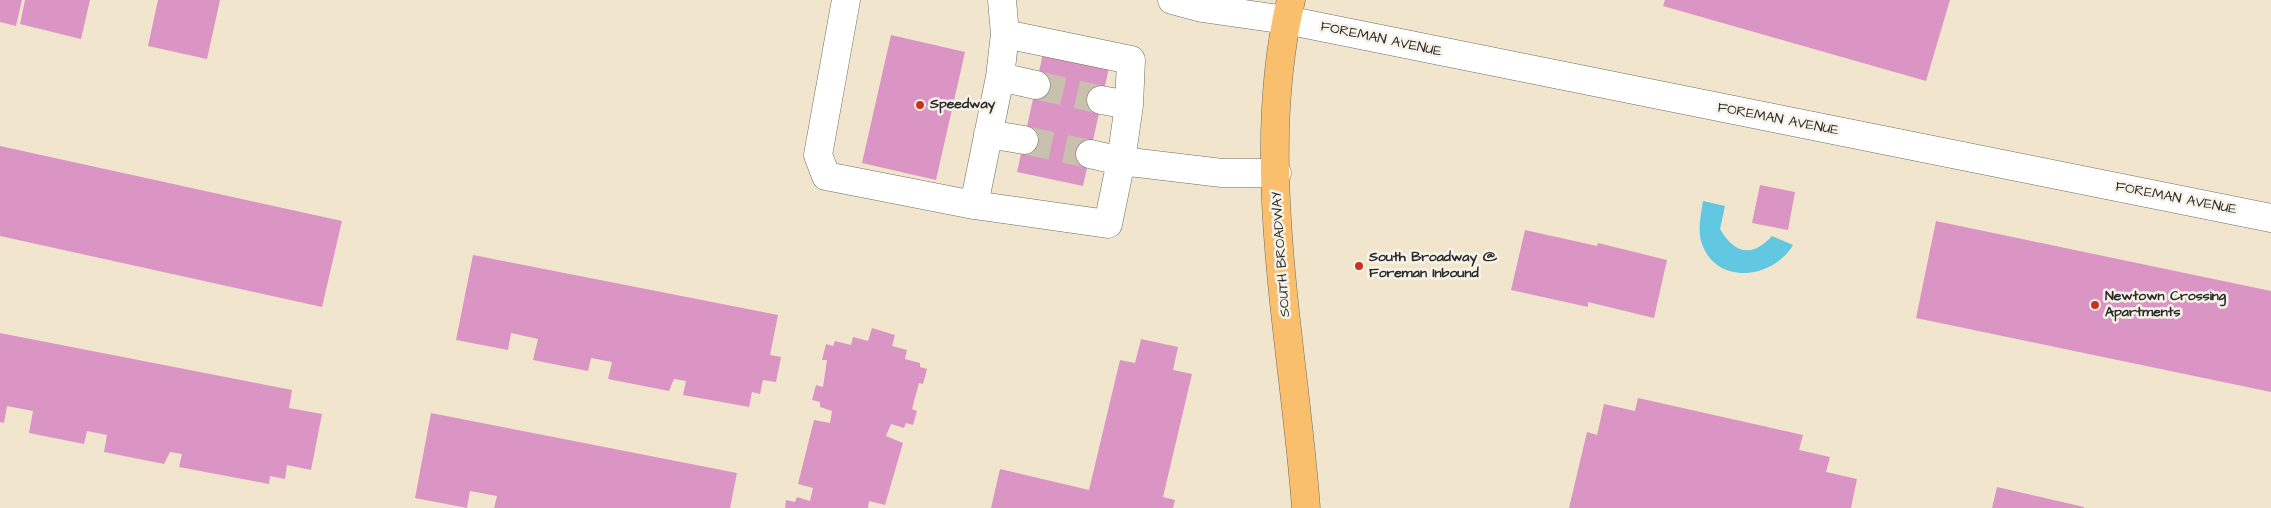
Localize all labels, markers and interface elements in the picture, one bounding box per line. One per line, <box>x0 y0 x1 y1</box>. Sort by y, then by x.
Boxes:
street label: FOREMAN AVENUE <box>1319 19 1443 61</box>
place label: Speedway <box>930 97 995 113</box>
marker: Speedway <box>914 99 926 111</box>
street label: FOREMAN AVENUE <box>1716 100 1840 140</box>
street label: FOREMAN AVENUE <box>2114 179 2238 219</box>
street label: SOUTH BROADWAY <box>1269 191 1295 317</box>
place label: South Broadway @ Foreman Inbound <box>1369 250 1497 282</box>
marker: South Broadway @ Foreman Inbound <box>1353 260 1365 272</box>
place label: Newtown Crossing Apartments <box>2105 289 2226 322</box>
marker: Newtown Crossing Apartments <box>2089 299 2101 311</box>

